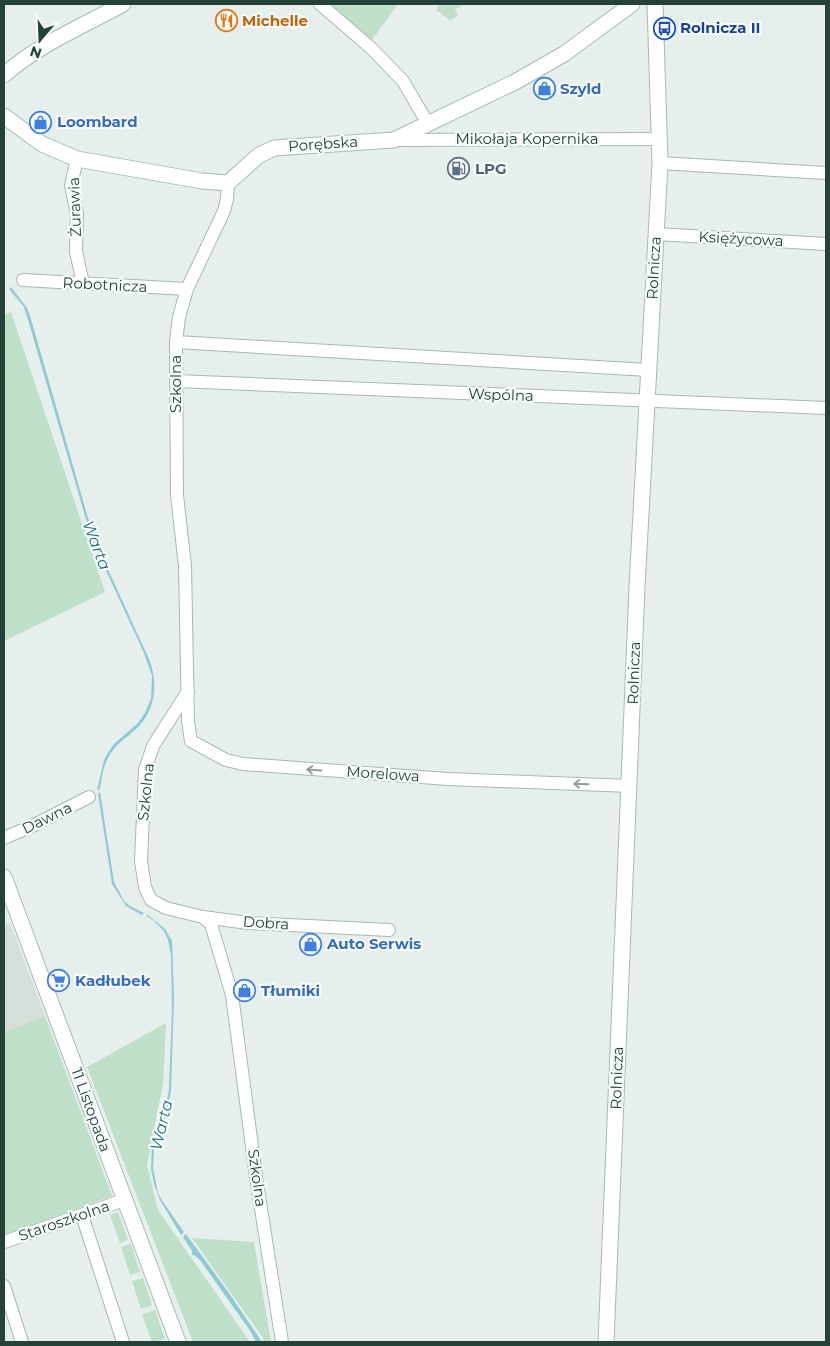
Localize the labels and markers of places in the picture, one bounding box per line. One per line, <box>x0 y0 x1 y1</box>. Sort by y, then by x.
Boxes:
restaurant icon: Michelle <box>214 9 238 33</box>
place label: Michelle <box>242 11 308 30</box>
bus stop icon: Rolnicza II <box>652 16 676 40</box>
place label: Rolnicza II <box>680 18 761 37</box>
shop icon: Szyld <box>532 77 556 101</box>
place label: Szyld <box>560 79 601 98</box>
shop icon: Loombard <box>29 110 53 134</box>
place label: Loombard <box>57 112 138 131</box>
fuel station icon: LPG <box>447 157 471 181</box>
place label: LPG <box>475 159 507 178</box>
shop icon: Auto Serwis <box>299 932 323 956</box>
place label: Auto Serwis <box>326 934 421 953</box>
supermarket icon: Kadłubek <box>47 969 71 993</box>
place label: Kadłubek <box>75 971 151 990</box>
shop icon: Tłumiki <box>233 979 257 1003</box>
place label: Tłumiki <box>261 981 320 1000</box>

